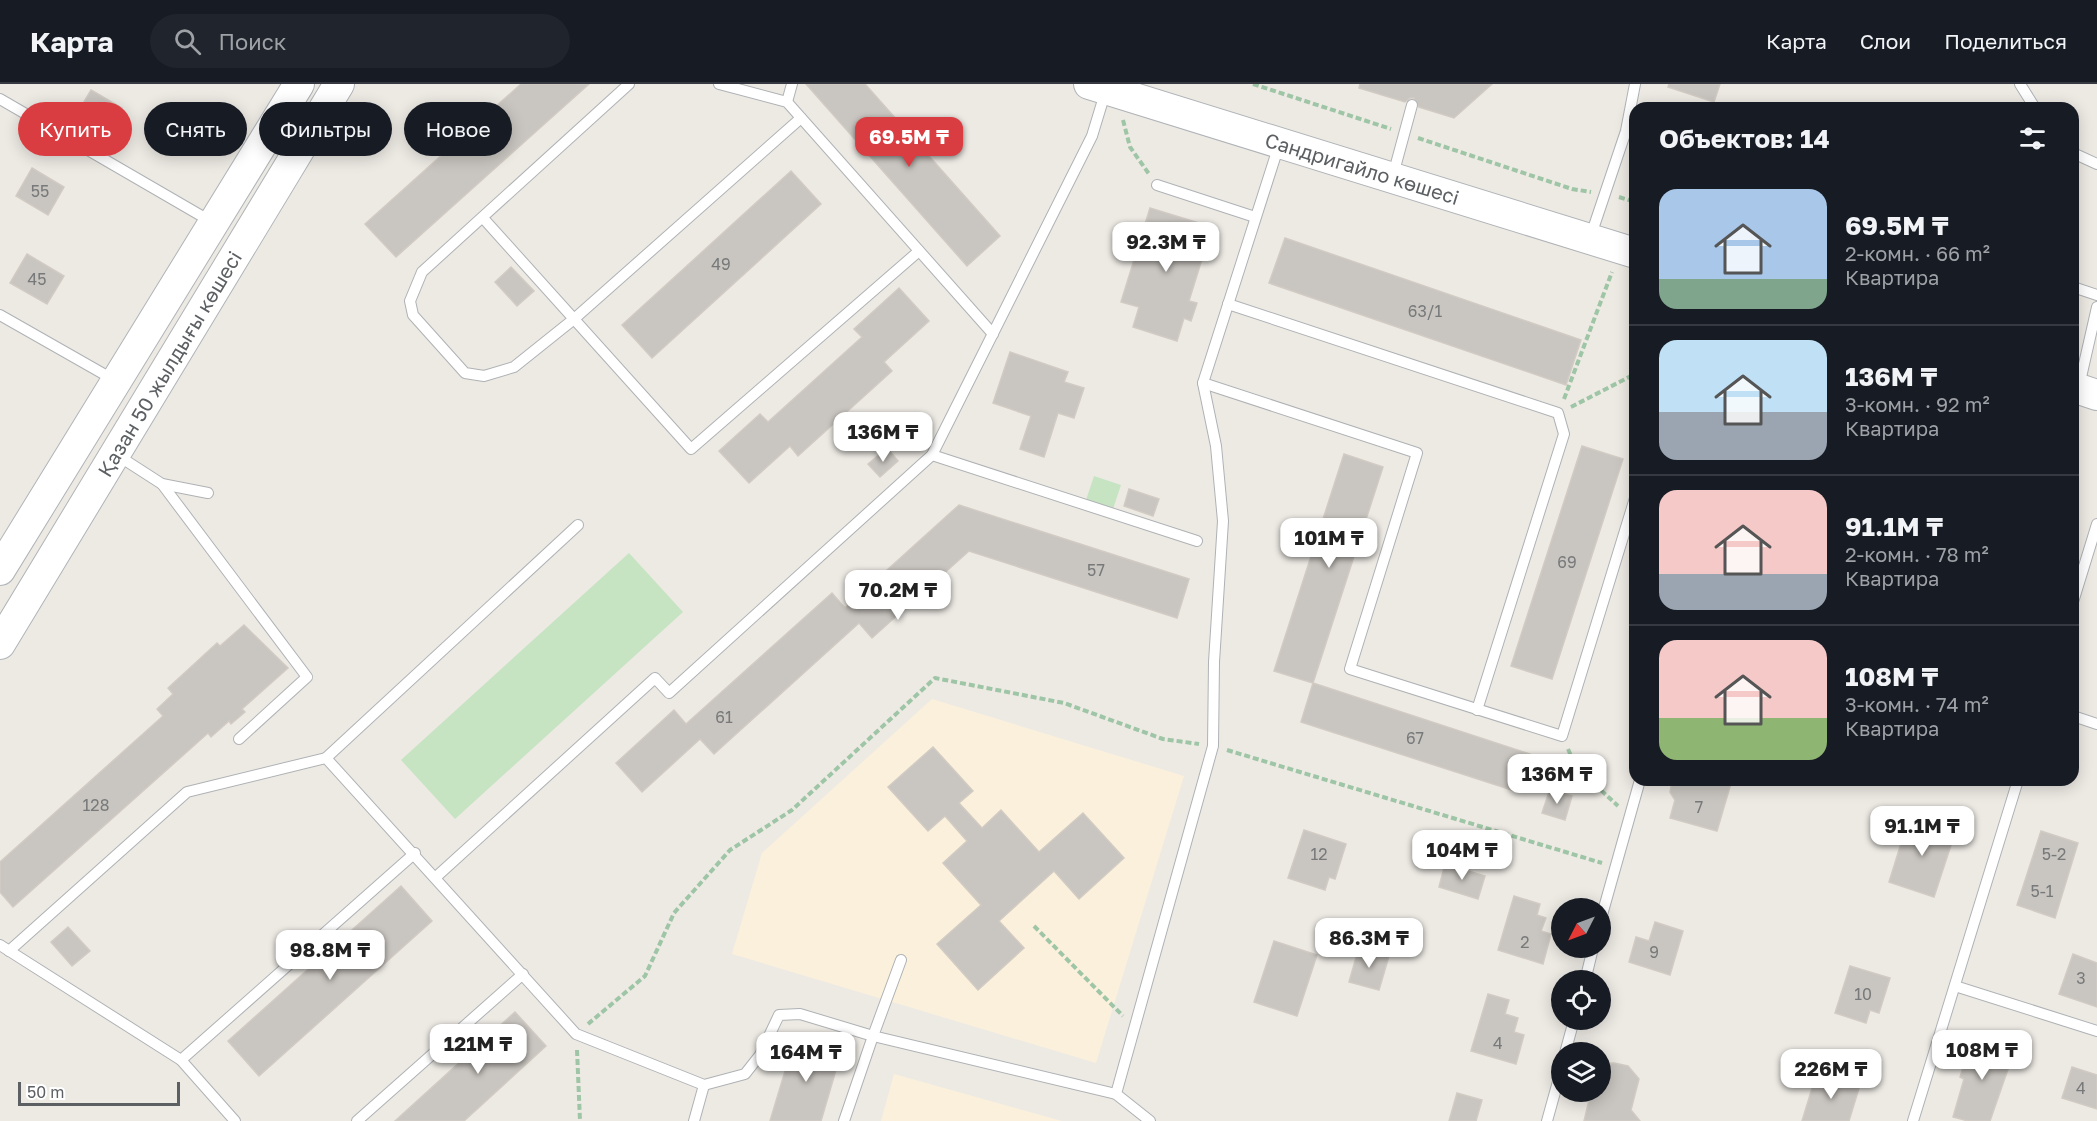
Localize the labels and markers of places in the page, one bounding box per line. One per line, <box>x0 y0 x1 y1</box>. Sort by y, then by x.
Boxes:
pin: 69.5M ₸ <box>854 117 964 168</box>
pin: 92.3M ₸ <box>1111 222 1221 273</box>
pin: 136M ₸ <box>834 412 932 463</box>
pin: 101M ₸ <box>1280 518 1378 569</box>
pin: 70.2M ₸ <box>843 570 953 621</box>
pin: 136M ₸ <box>1508 754 1606 805</box>
pin: 91.1M ₸ <box>1867 806 1977 857</box>
pin: 104M ₸ <box>1413 830 1511 881</box>
pin: 86.3M ₸ <box>1314 918 1424 969</box>
pin: 98.8M ₸ <box>275 930 385 981</box>
pin: 121M ₸ <box>429 1024 527 1075</box>
pin: 108M ₸ <box>1933 1030 2031 1081</box>
pin: 164M ₸ <box>757 1032 855 1083</box>
pin: 226M ₸ <box>1782 1049 1880 1100</box>

